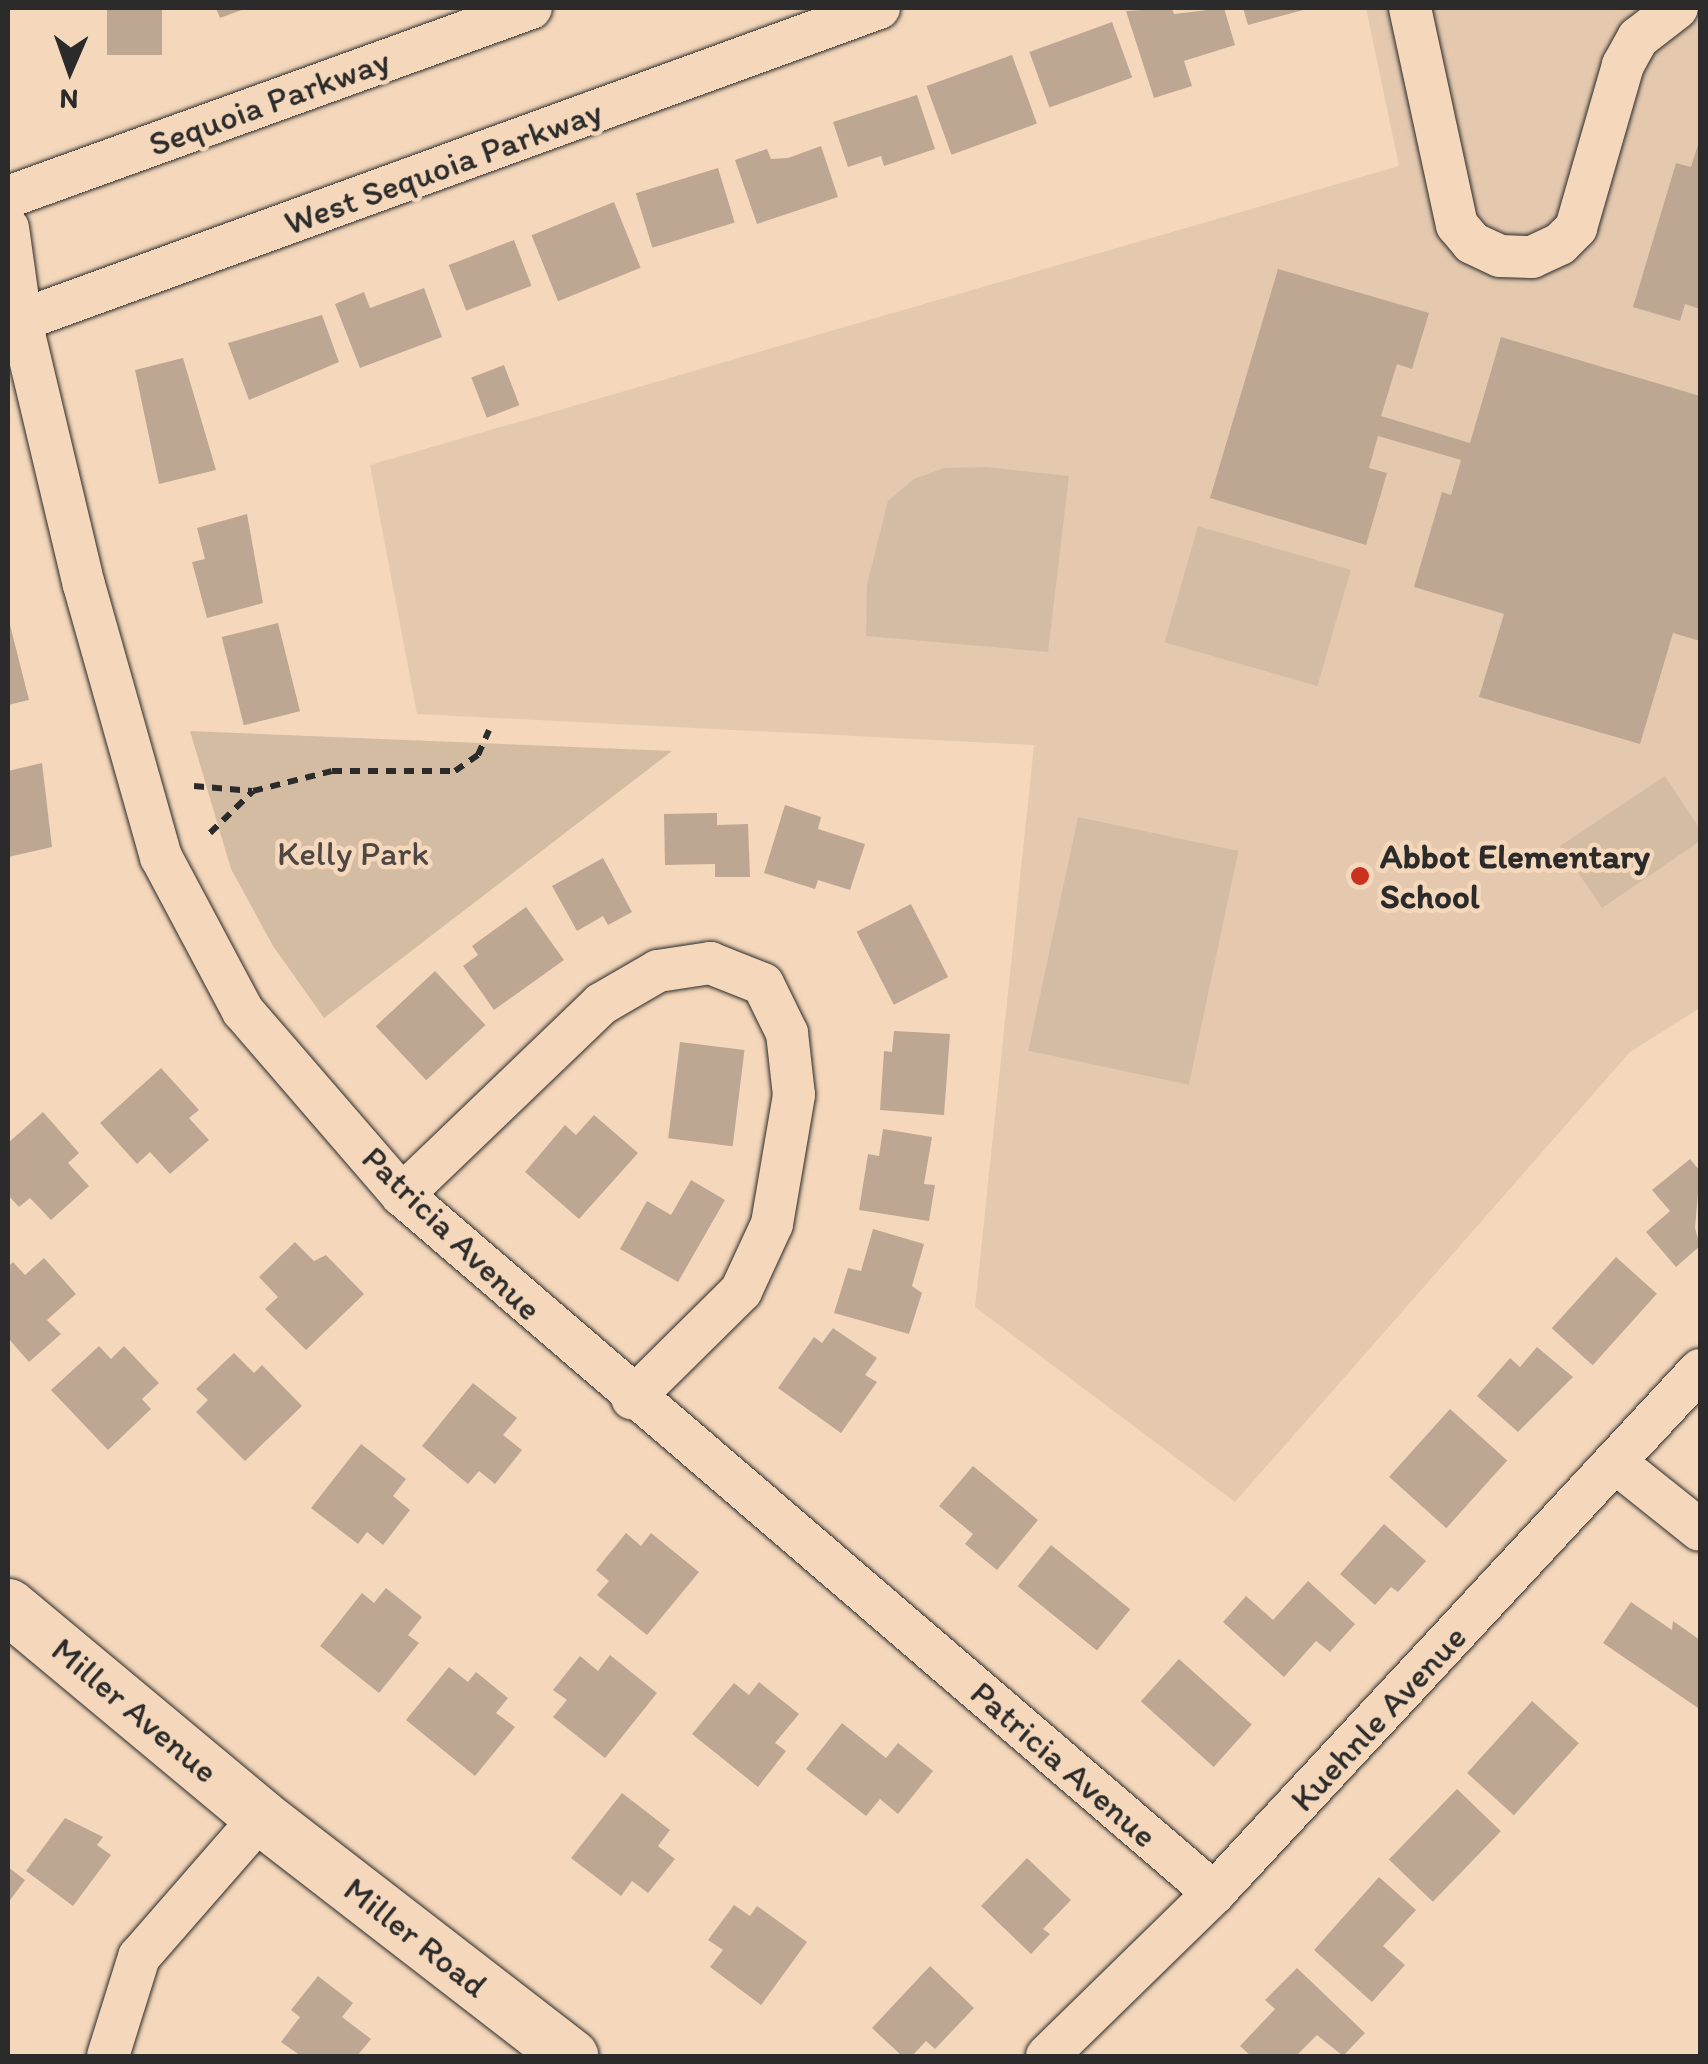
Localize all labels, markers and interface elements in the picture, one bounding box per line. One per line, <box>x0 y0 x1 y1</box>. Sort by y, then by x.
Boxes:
north arrow <box>20 20 120 120</box>
street label: Sequoia Parkway <box>144 39 394 165</box>
text: N <box>59 83 79 117</box>
street label: West Sequoia Parkway <box>279 90 607 244</box>
park label: Kelly Park <box>277 832 429 874</box>
place label: Abbot Elementary School <box>1380 835 1649 917</box>
marker: Abbot Elementary School <box>1349 865 1371 887</box>
street label: Patricia Avenue <box>354 1137 550 1329</box>
street label: Kuehnle Avenue <box>1281 1616 1475 1820</box>
street label: Miller Avenue <box>43 1628 227 1792</box>
street label: Patricia Avenue <box>962 1672 1166 1856</box>
street label: Miller Road <box>336 1868 496 2006</box>

